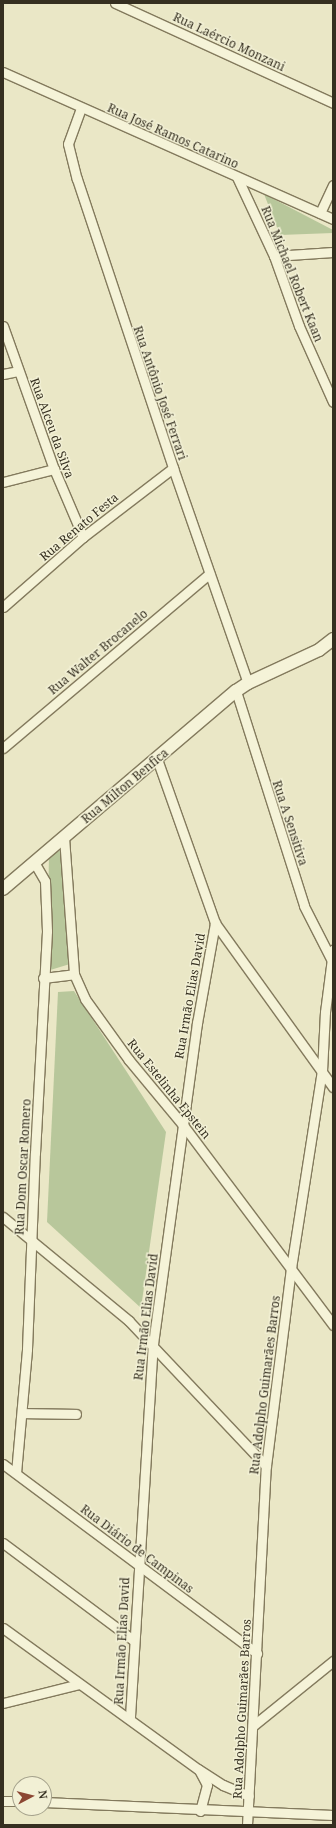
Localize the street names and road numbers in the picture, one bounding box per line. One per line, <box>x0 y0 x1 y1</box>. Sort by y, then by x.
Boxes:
street label: Rua Laércio Monzani <box>171 10 287 74</box>
street label: Rua José Ramos Catarino <box>105 101 241 171</box>
street label: Rua Michael Robert Kaan <box>258 204 326 344</box>
street label: Rua Antônio José Ferrari <box>130 324 190 462</box>
street label: Rua Alceu da Silva <box>27 376 77 480</box>
street label: Rua Renato Festa <box>37 490 121 564</box>
street label: Rua Walter Brocanelo <box>46 606 150 698</box>
street label: Rua Milton Benfica <box>79 746 171 826</box>
street label: Rua A Sensitiva <box>269 779 311 867</box>
street label: Rua Irmão Elias David <box>172 932 208 1060</box>
street label: Rua Estelinha Epstein <box>124 1036 214 1142</box>
street label: Rua Dom Oscar Romero <box>12 1099 34 1235</box>
street label: Rua Irmão Elias David <box>131 1253 161 1381</box>
street label: Rua Adolpho Guimarães Barros <box>247 1295 283 1475</box>
street label: Rua Diário de Campinas <box>78 1502 196 1596</box>
street label: Rua Irmão Elias David <box>111 1577 133 1705</box>
street label: Rua Adolpho Guimarães Barros <box>230 1619 254 1799</box>

